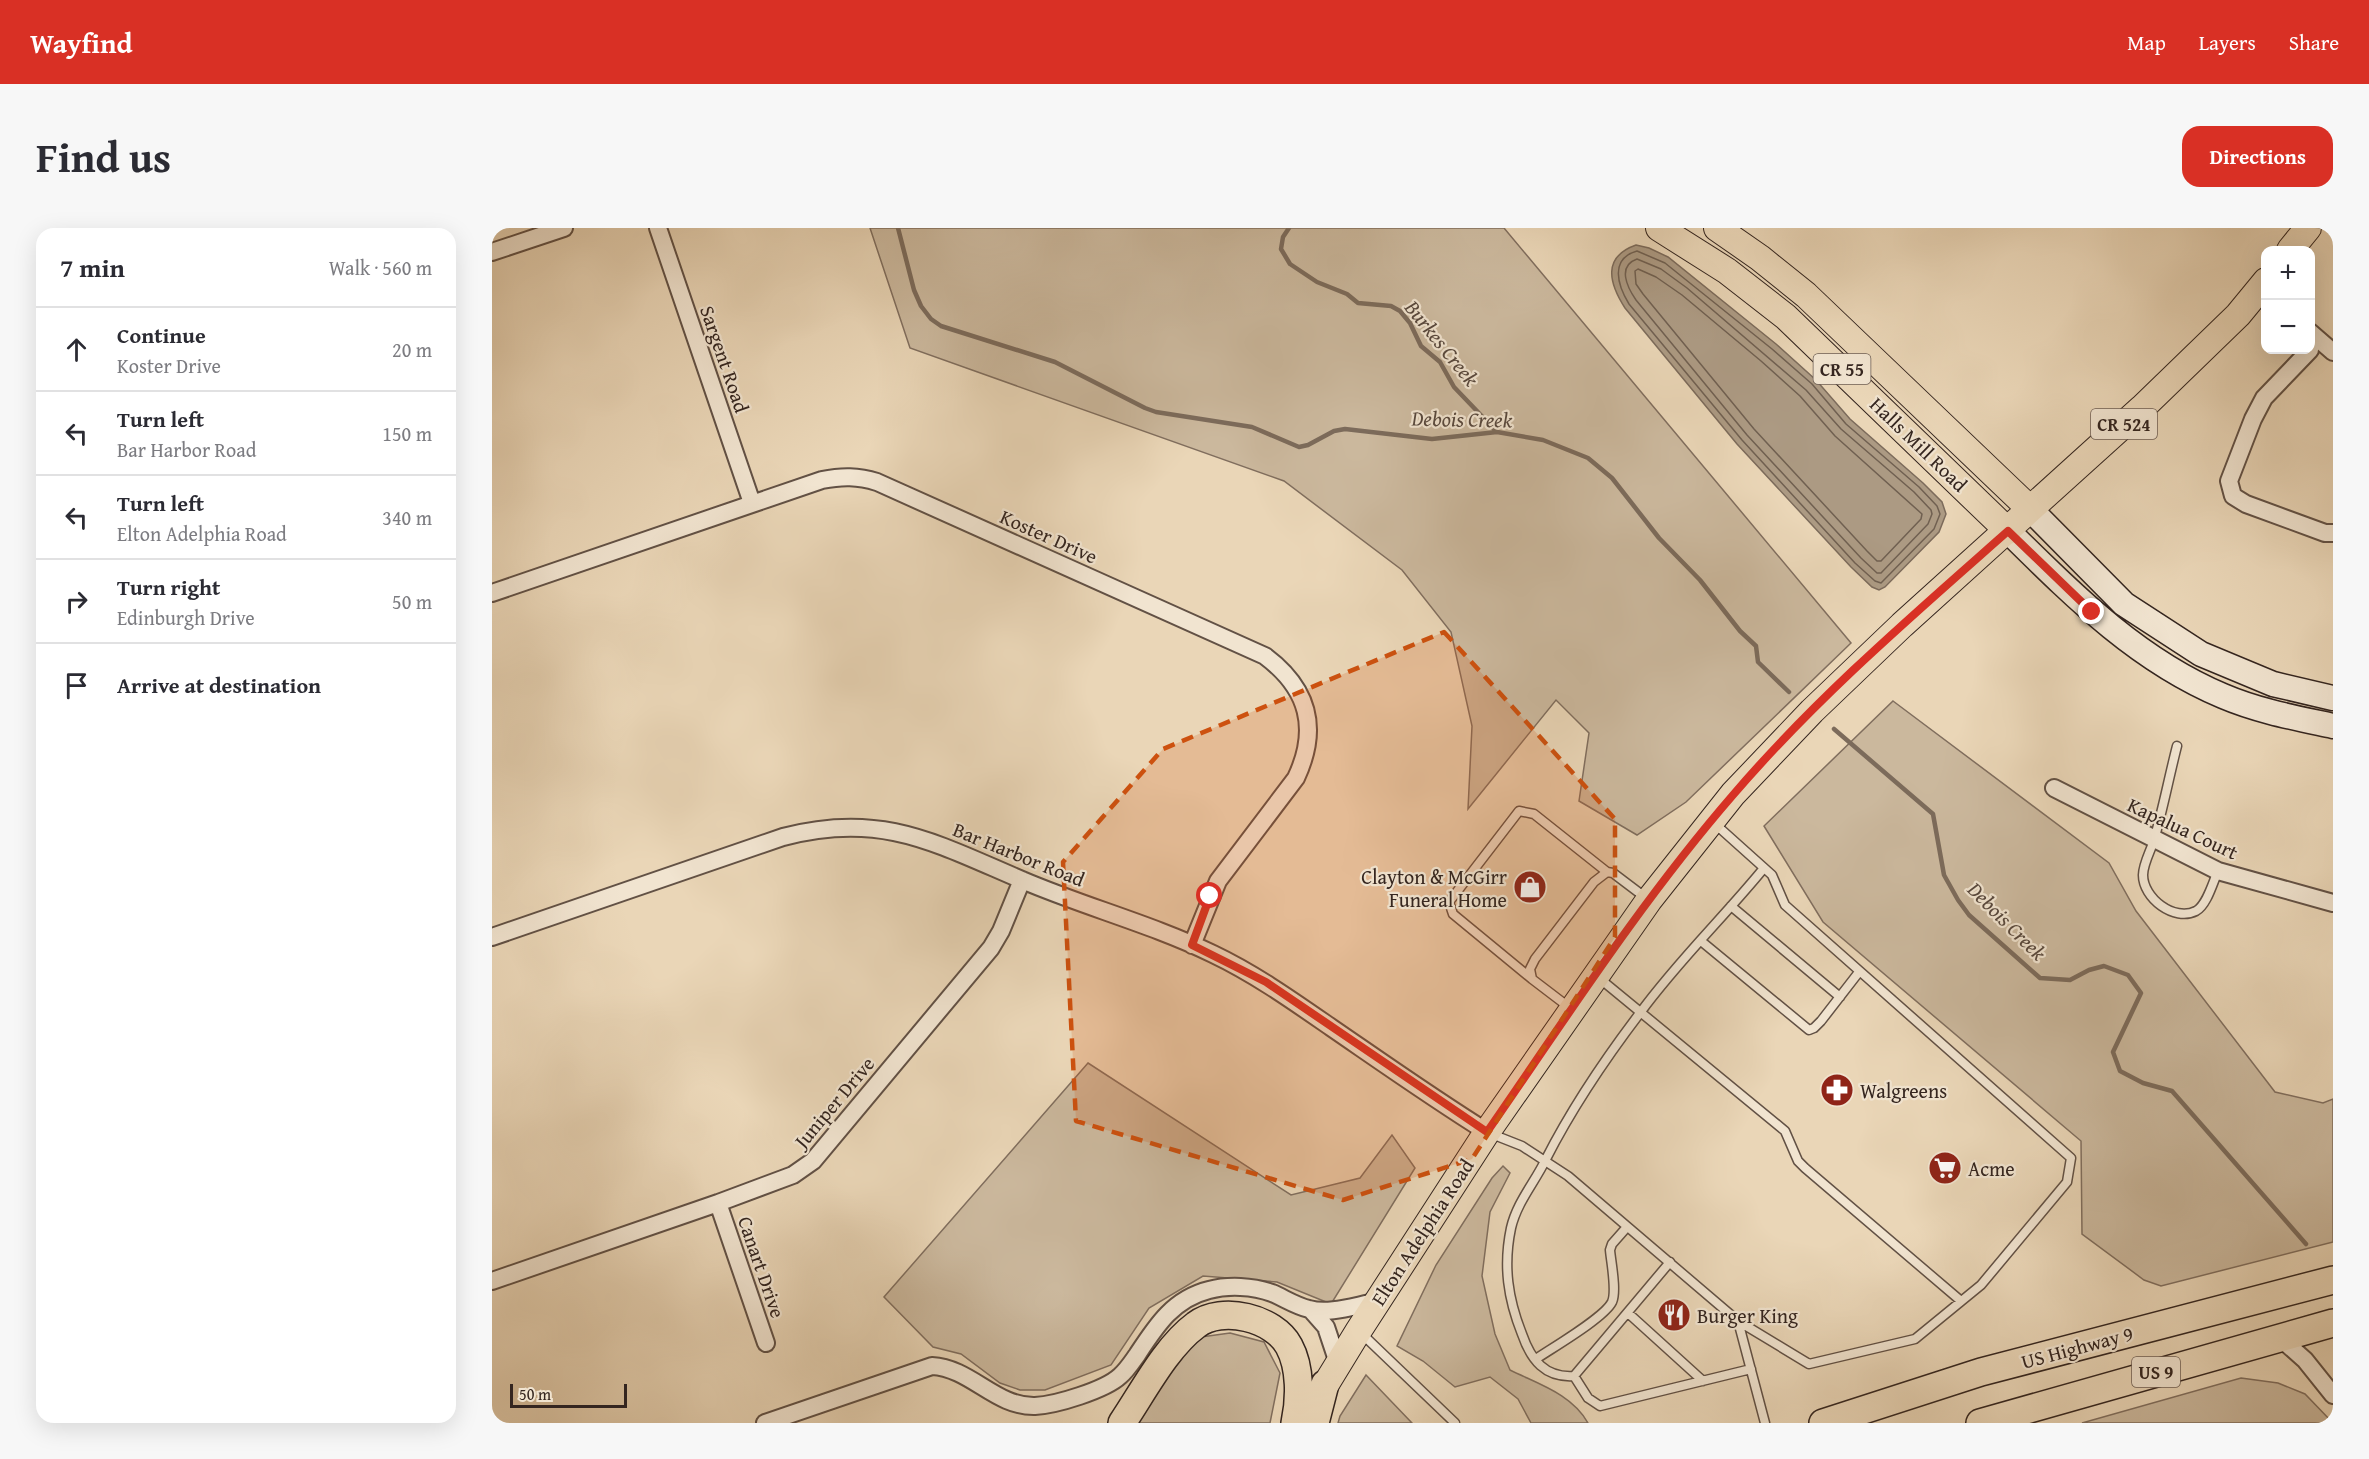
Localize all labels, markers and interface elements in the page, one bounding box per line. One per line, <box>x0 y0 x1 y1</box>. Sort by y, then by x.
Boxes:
text: Wayfind <box>30 22 132 63</box>
text: Map <box>2127 27 2166 58</box>
text: Layers <box>2199 27 2256 58</box>
text: Share <box>2289 27 2339 58</box>
text: Find us <box>36 126 171 187</box>
button: Directions <box>2182 126 2333 187</box>
map controls <box>2261 246 2315 354</box>
button: + <box>2261 246 2315 300</box>
text: 7 min <box>60 248 125 287</box>
text: Walk · 560 m <box>329 253 432 282</box>
water label: Burkes Creek <box>1397 292 1487 393</box>
button: − <box>2261 300 2315 354</box>
street label: Sargent Road <box>693 302 757 417</box>
text: Continue <box>117 319 206 351</box>
icon: ahead <box>60 333 93 366</box>
text: 20 m <box>392 335 432 364</box>
text: Koster Drive <box>117 351 221 380</box>
road number: CR 55 <box>1814 354 1870 384</box>
street label: Halls Mill Road <box>1864 390 1975 498</box>
text: Turn left <box>117 403 204 435</box>
water label: Debois Creek <box>1410 403 1513 435</box>
road number: CR 524 <box>2091 409 2157 439</box>
icon: left <box>60 417 93 450</box>
text: 150 m <box>382 419 432 448</box>
text: Bar Harbor Road <box>117 435 256 464</box>
text: Turn left <box>117 487 204 519</box>
icon: left <box>60 501 93 534</box>
street label: Koster Drive <box>996 502 1102 570</box>
text: 340 m <box>382 503 432 532</box>
text: Elton Adelphia Road <box>117 519 287 548</box>
text: Turn right <box>117 571 220 603</box>
icon: right <box>60 585 93 618</box>
text: 50 m <box>392 587 432 616</box>
route end <box>2078 598 2104 624</box>
text: Edinburgh Drive <box>117 603 255 632</box>
icon: arrive <box>60 669 93 702</box>
text: Arrive at destination <box>117 669 321 701</box>
street label: Kapalua Court <box>2123 790 2243 866</box>
street label: Bar Harbor Road <box>949 814 1089 894</box>
place label: Clayton & McGirr Funeral Home <box>1361 862 1507 914</box>
shop icon: Clayton & McGirr Funeral Home <box>1512 869 1548 905</box>
water label: Debois Creek <box>1960 874 2054 968</box>
route start <box>1196 882 1222 908</box>
street label: Juniper Drive <box>785 1050 881 1156</box>
pharmacy icon: Walgreens <box>1819 1072 1855 1108</box>
place label: Walgreens <box>1860 1076 1947 1105</box>
supermarket icon: Acme <box>1927 1150 1963 1186</box>
street label: Elton Adelphia Road <box>1364 1153 1481 1311</box>
place label: Acme <box>1968 1154 2015 1183</box>
street label: Canart Drive <box>731 1212 793 1322</box>
restaurant icon: Burger King <box>1656 1297 1692 1333</box>
place label: Burger King <box>1697 1301 1798 1330</box>
street label: US Highway 9 <box>2018 1318 2136 1376</box>
road number: US 9 <box>2132 1357 2180 1387</box>
scale bar <box>510 1381 627 1408</box>
text: 50 m <box>519 1382 551 1406</box>

